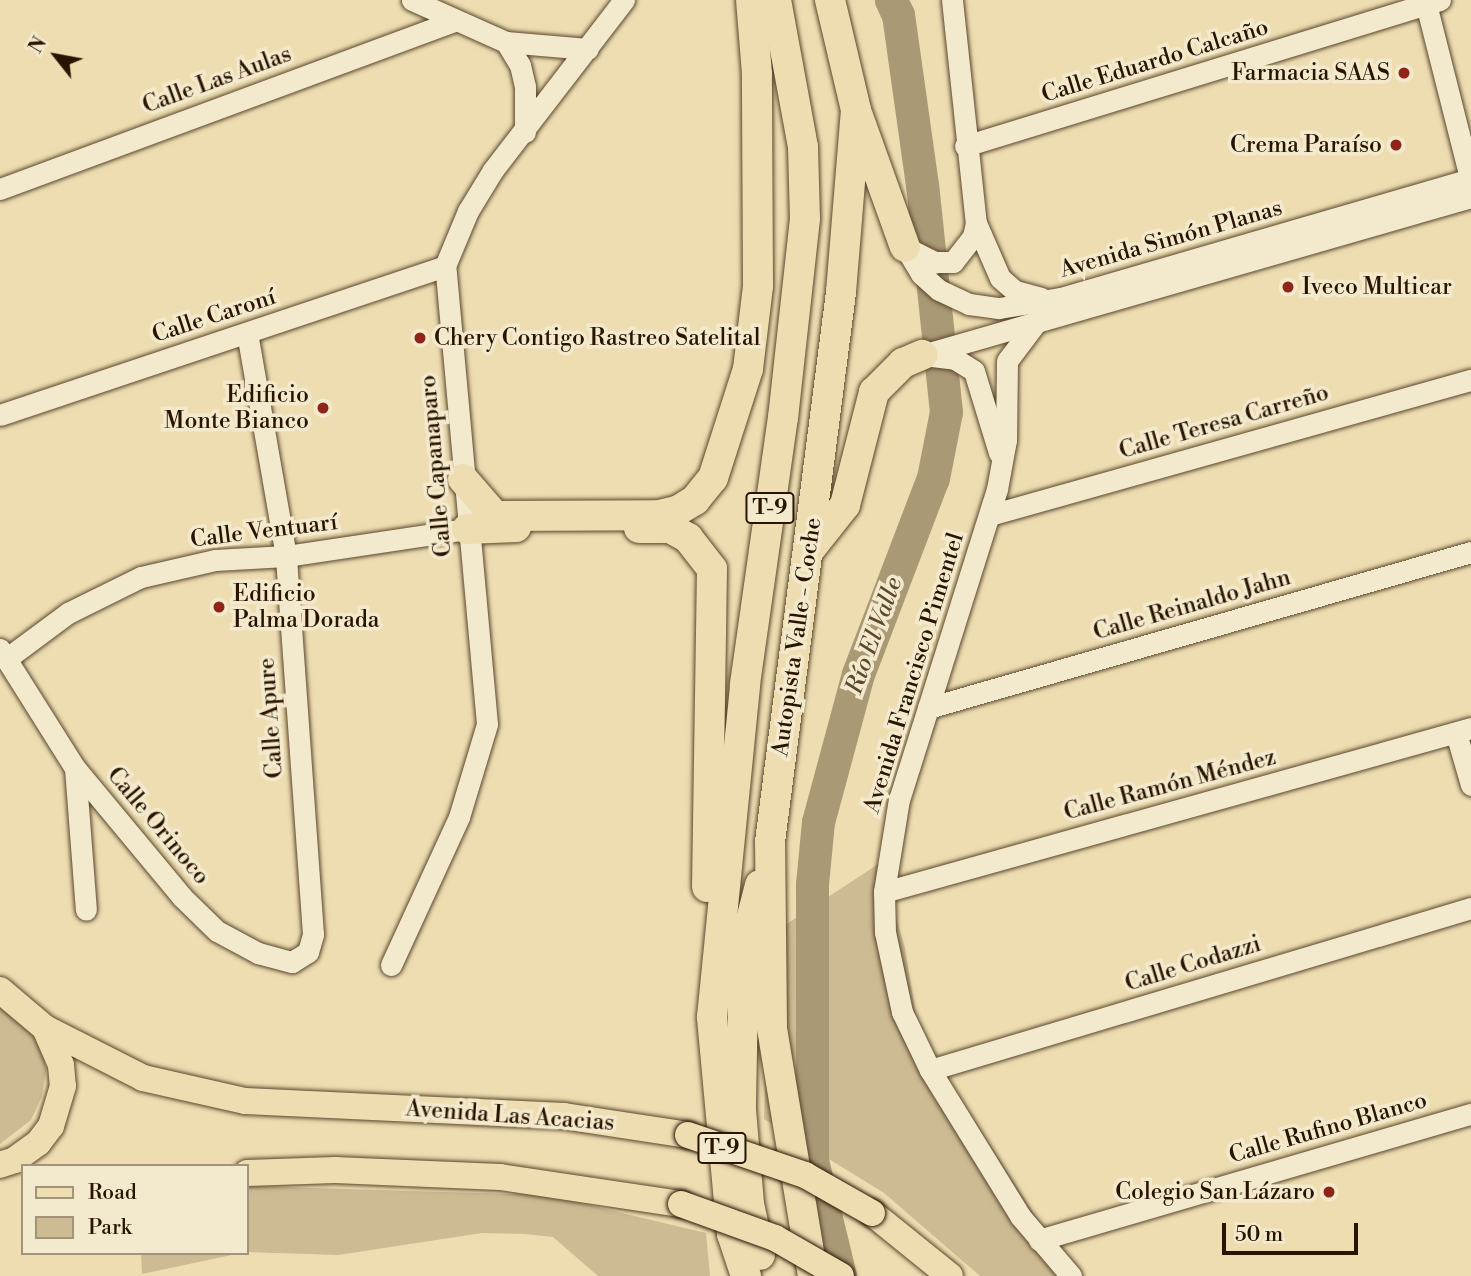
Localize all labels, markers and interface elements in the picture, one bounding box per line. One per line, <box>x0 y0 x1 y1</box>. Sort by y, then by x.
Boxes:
street label: Calle Eduardo Calcaño <box>1038 13 1272 109</box>
north arrow <box>21 21 91 91</box>
text: N <box>24 33 52 58</box>
street label: Calle Las Aulas <box>139 40 295 120</box>
place label: Farmacia SAAS <box>1231 59 1390 87</box>
marker: Farmacia SAAS <box>1396 65 1412 81</box>
place label: Crema Paraíso <box>1230 131 1382 159</box>
marker: Crema Paraíso <box>1388 137 1404 153</box>
street label: Avenida Simón Planas <box>1057 194 1285 284</box>
place label: Iveco Multicar <box>1302 273 1452 301</box>
marker: Iveco Multicar <box>1280 279 1296 295</box>
street label: Calle Caroní <box>149 283 279 349</box>
place label: Chery Contigo Rastreo Satelital <box>434 324 761 352</box>
marker: Chery Contigo Rastreo Satelital <box>412 330 428 346</box>
street label: Calle Capanaparo <box>414 374 458 558</box>
street label: Calle Teresa Carreño <box>1116 379 1332 465</box>
place label: Edificio Monte Bianco <box>164 381 309 435</box>
marker: Edificio Monte Bianco <box>315 400 331 416</box>
road number: T-9 <box>744 490 796 526</box>
street label: Calle Ventuarí <box>189 508 339 554</box>
street label: Autopista Valle - Coche <box>767 516 827 758</box>
street label: Avenida Francisco Pimentel <box>858 529 970 817</box>
street label: Calle Reinaldo Jahn <box>1090 564 1294 646</box>
water label: Río El Valle <box>841 574 909 698</box>
place label: Edificio Palma Dorada <box>233 580 379 634</box>
marker: Edificio Palma Dorada <box>211 599 227 615</box>
street label: Calle Apure <box>253 657 289 779</box>
street label: Calle Ramón Méndez <box>1061 743 1279 827</box>
street label: Calle Orinoco <box>101 762 215 890</box>
street label: Calle Codazzi <box>1122 930 1264 998</box>
street label: Calle Rufino Blanco <box>1226 1087 1430 1169</box>
street label: Avenida Las Acacias <box>405 1095 615 1137</box>
road number: T-9 <box>696 1130 748 1166</box>
legend <box>21 1164 248 1255</box>
place label: Colegio San Lázaro <box>1115 1178 1315 1206</box>
text: Road <box>88 1180 137 1206</box>
marker: Colegio San Lázaro <box>1321 1184 1337 1200</box>
scale bar <box>1226 1210 1362 1254</box>
text: Park <box>88 1215 132 1241</box>
text: 50 m <box>1235 1222 1283 1248</box>

